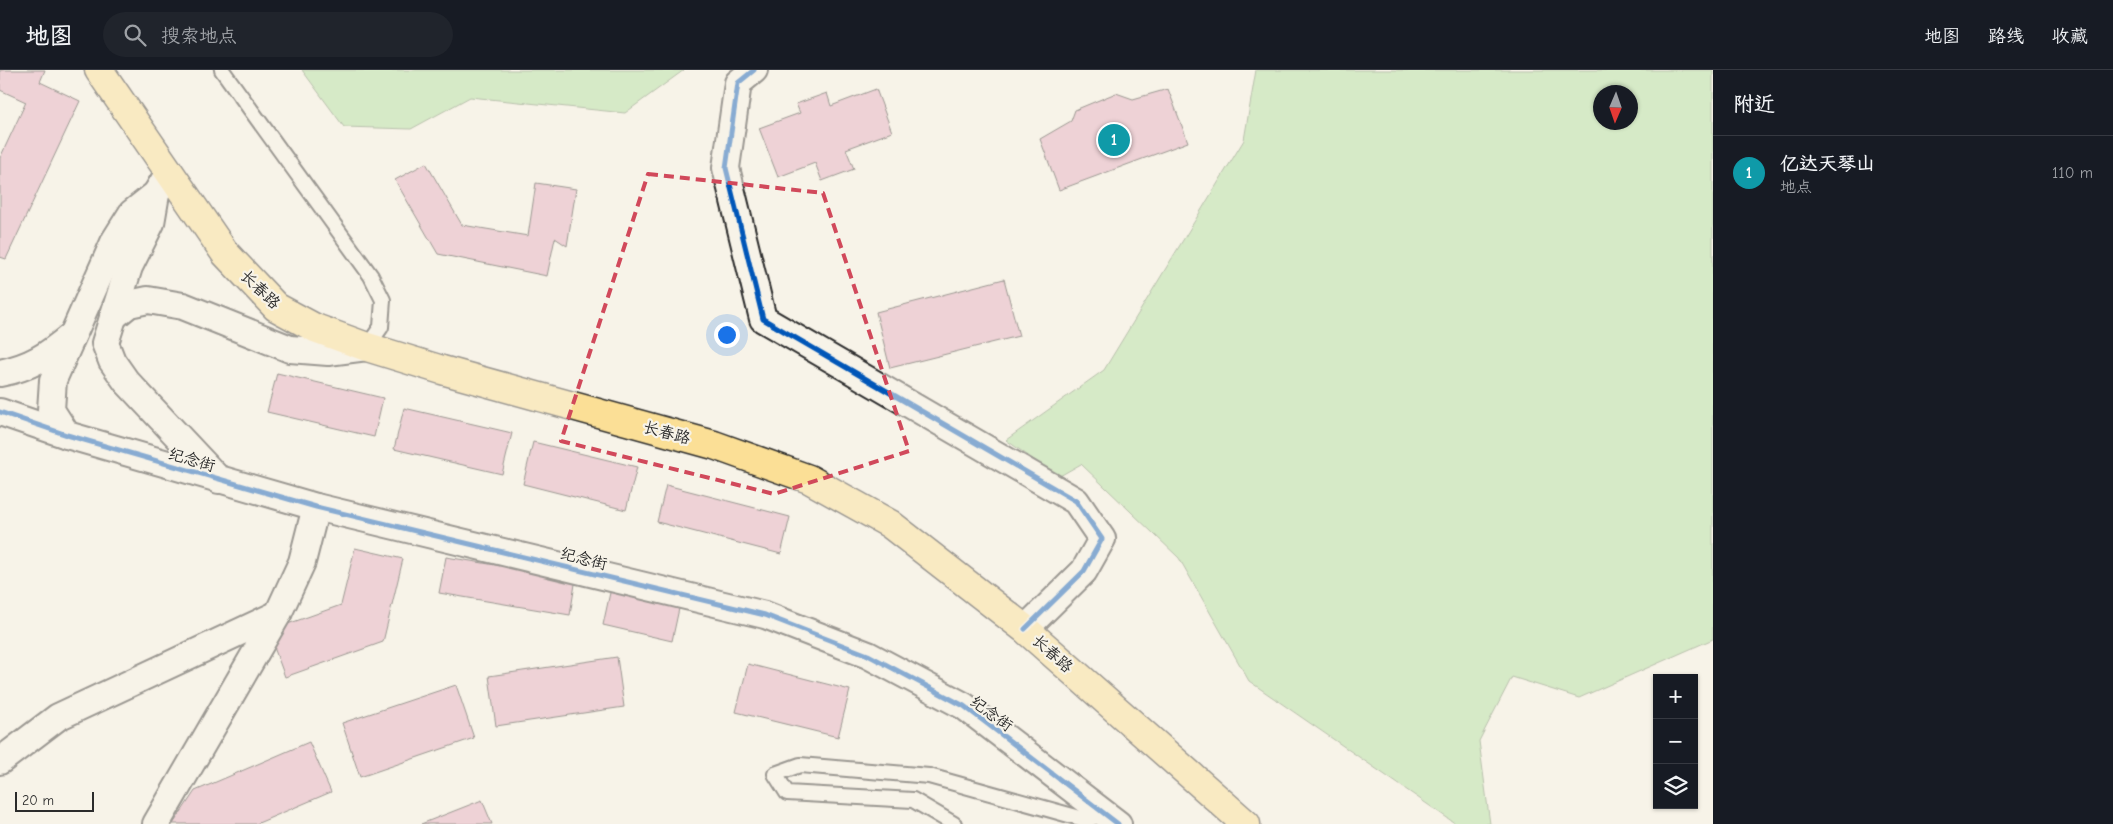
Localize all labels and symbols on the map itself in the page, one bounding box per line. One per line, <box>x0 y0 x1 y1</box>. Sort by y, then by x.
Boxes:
north arrow <box>1593 85 1638 130</box>
pin: 1 <box>1098 121 1130 159</box>
street label: 长春路 <box>237 267 284 313</box>
your location <box>714 322 740 348</box>
street label: 长春路 <box>641 418 692 448</box>
street label: 纪念街 <box>166 445 217 475</box>
street label: 纪念街 <box>558 544 609 574</box>
street label: 长春路 <box>1028 631 1076 676</box>
street label: 纪念街 <box>967 692 1016 735</box>
scale bar <box>15 789 94 812</box>

